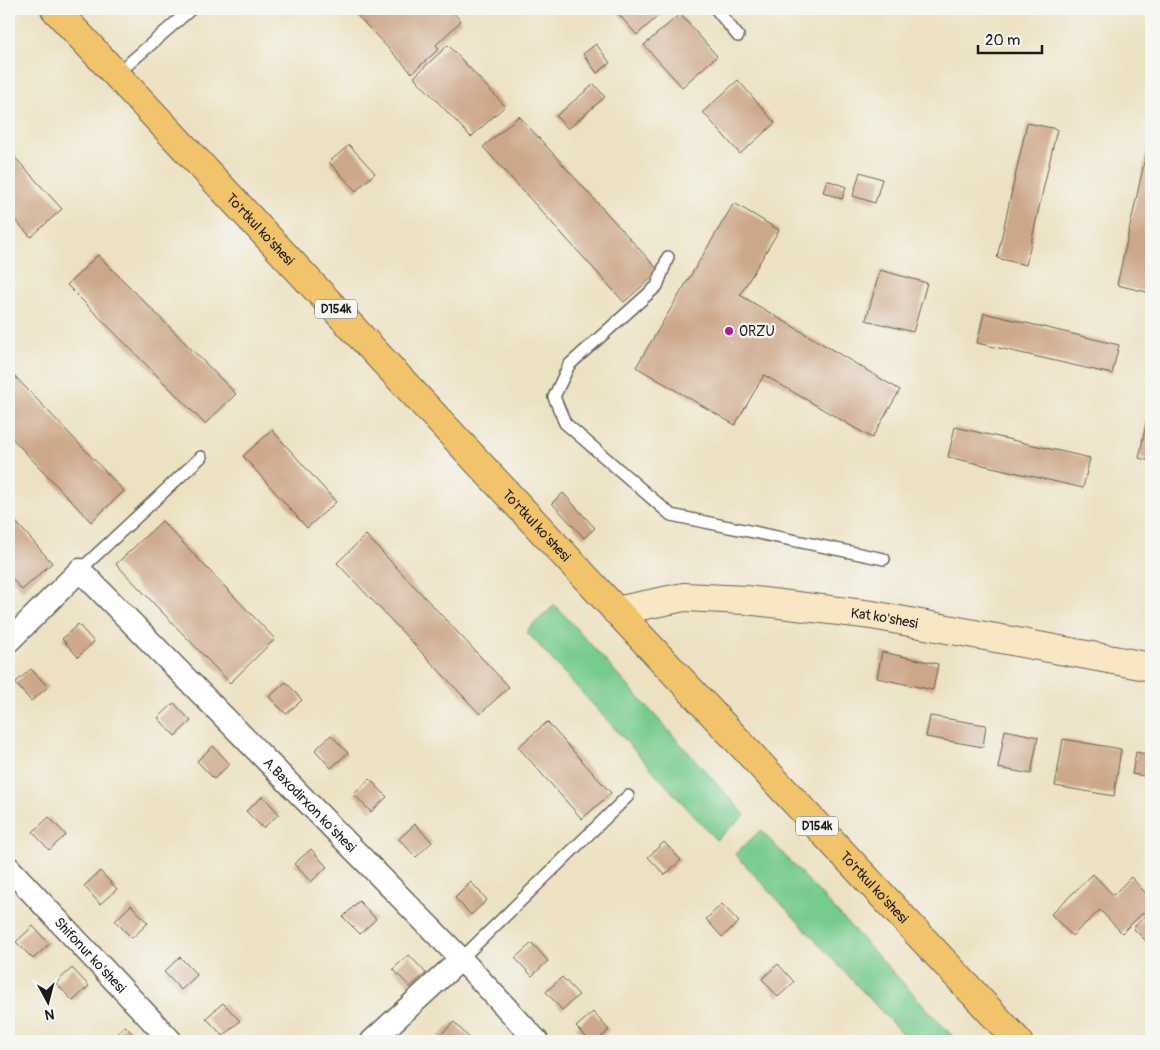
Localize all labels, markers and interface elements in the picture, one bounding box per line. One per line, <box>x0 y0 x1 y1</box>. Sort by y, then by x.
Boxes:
scale bar <box>978 22 1041 54</box>
text: 20 m <box>985 31 1020 50</box>
street label: To'rtkul ko'shesi <box>223 190 298 269</box>
road number: D154k <box>315 300 357 318</box>
place label: ORZU <box>739 323 775 340</box>
marker: ORZU <box>723 325 735 337</box>
street label: To'rtkul ko'shesi <box>499 486 575 565</box>
street label: Kat ko'shesi <box>850 604 920 632</box>
street label: A.Baxodirxon ko'shesi <box>260 754 360 856</box>
road number: D154k <box>796 816 838 836</box>
street label: To'rtkul ko'shesi <box>837 848 912 927</box>
street label: Shifonur ko'shesi <box>51 914 130 997</box>
north arrow <box>22 978 72 1028</box>
text: N <box>44 1005 55 1023</box>

